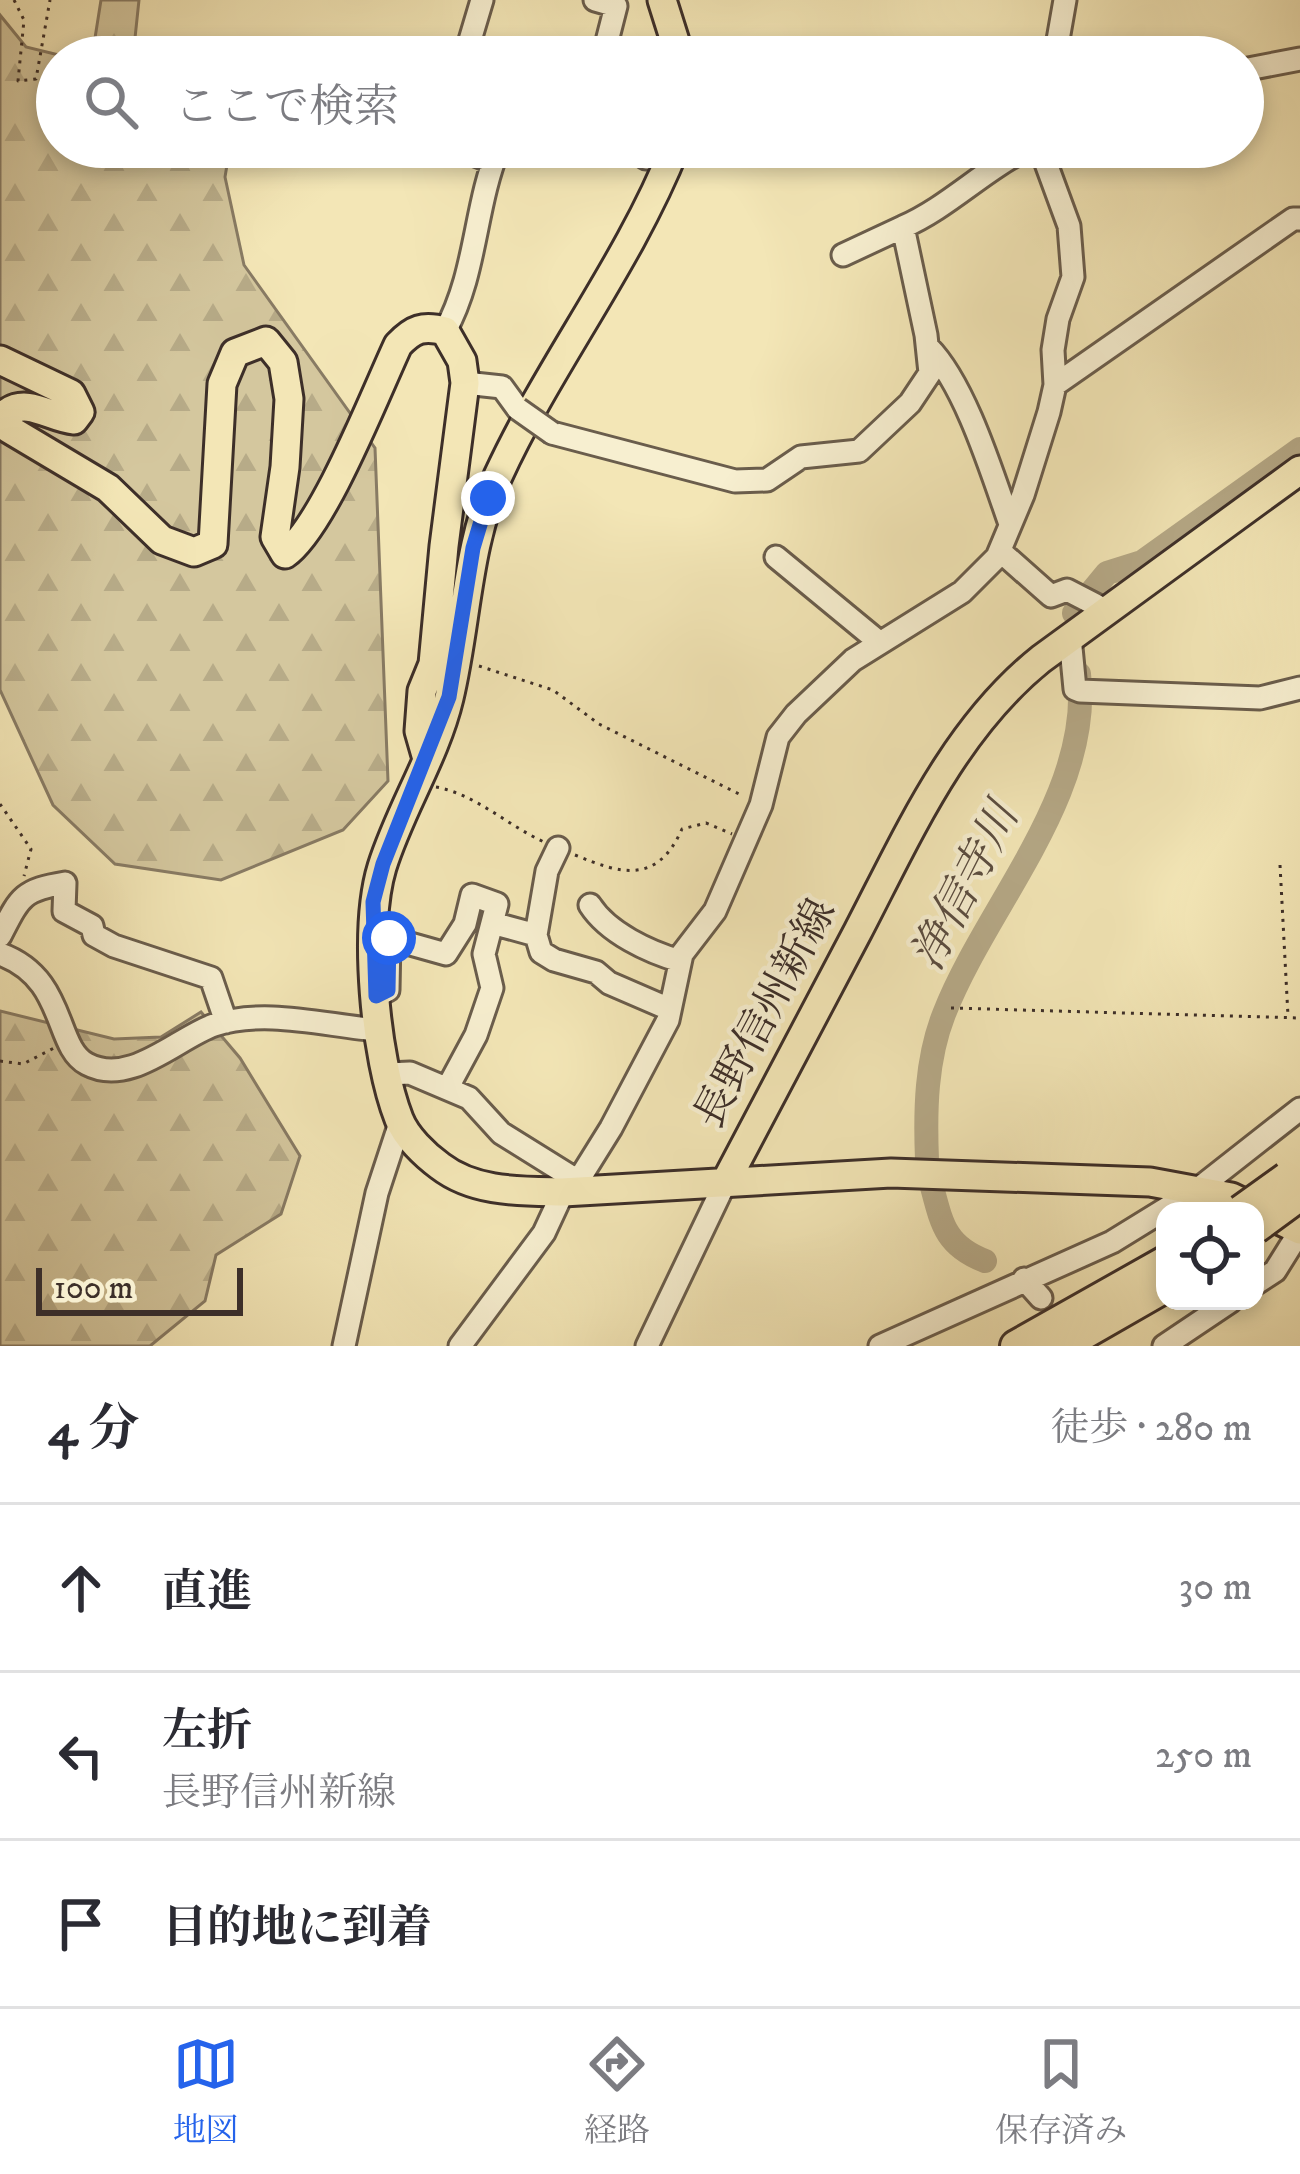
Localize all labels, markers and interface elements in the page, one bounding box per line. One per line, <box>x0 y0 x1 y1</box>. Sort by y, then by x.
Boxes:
search box <box>36 36 1264 168</box>
icon: search <box>78 69 144 135</box>
text: ここで検索 <box>174 80 399 136</box>
route end <box>461 471 515 525</box>
water label: 浄信寺川 <box>900 790 1034 980</box>
street label: 長野信州新線 <box>684 891 848 1137</box>
route start <box>362 911 416 965</box>
map controls <box>1156 1202 1264 1310</box>
button: locate <box>1156 1202 1264 1310</box>
scale bar <box>36 1262 243 1315</box>
text: 100 m <box>54 1268 133 1309</box>
text: 4 分 <box>48 1398 139 1462</box>
text: 徒歩 · 280 m <box>1051 1404 1252 1453</box>
icon: ahead <box>48 1555 114 1621</box>
text: 30 m <box>1179 1563 1252 1612</box>
text: 直進 <box>162 1565 252 1621</box>
text: 左折 <box>162 1704 252 1760</box>
icon: left <box>48 1723 114 1789</box>
text: 250 m <box>1155 1731 1252 1780</box>
text: 長野信州新線 <box>162 1769 396 1818</box>
icon: arrive <box>48 1891 114 1957</box>
text: 目的地に到着 <box>162 1901 432 1957</box>
tab: 地図 <box>173 2031 239 2152</box>
tab: 経路 <box>584 2031 650 2152</box>
tab: 保存済み <box>995 2031 1127 2152</box>

